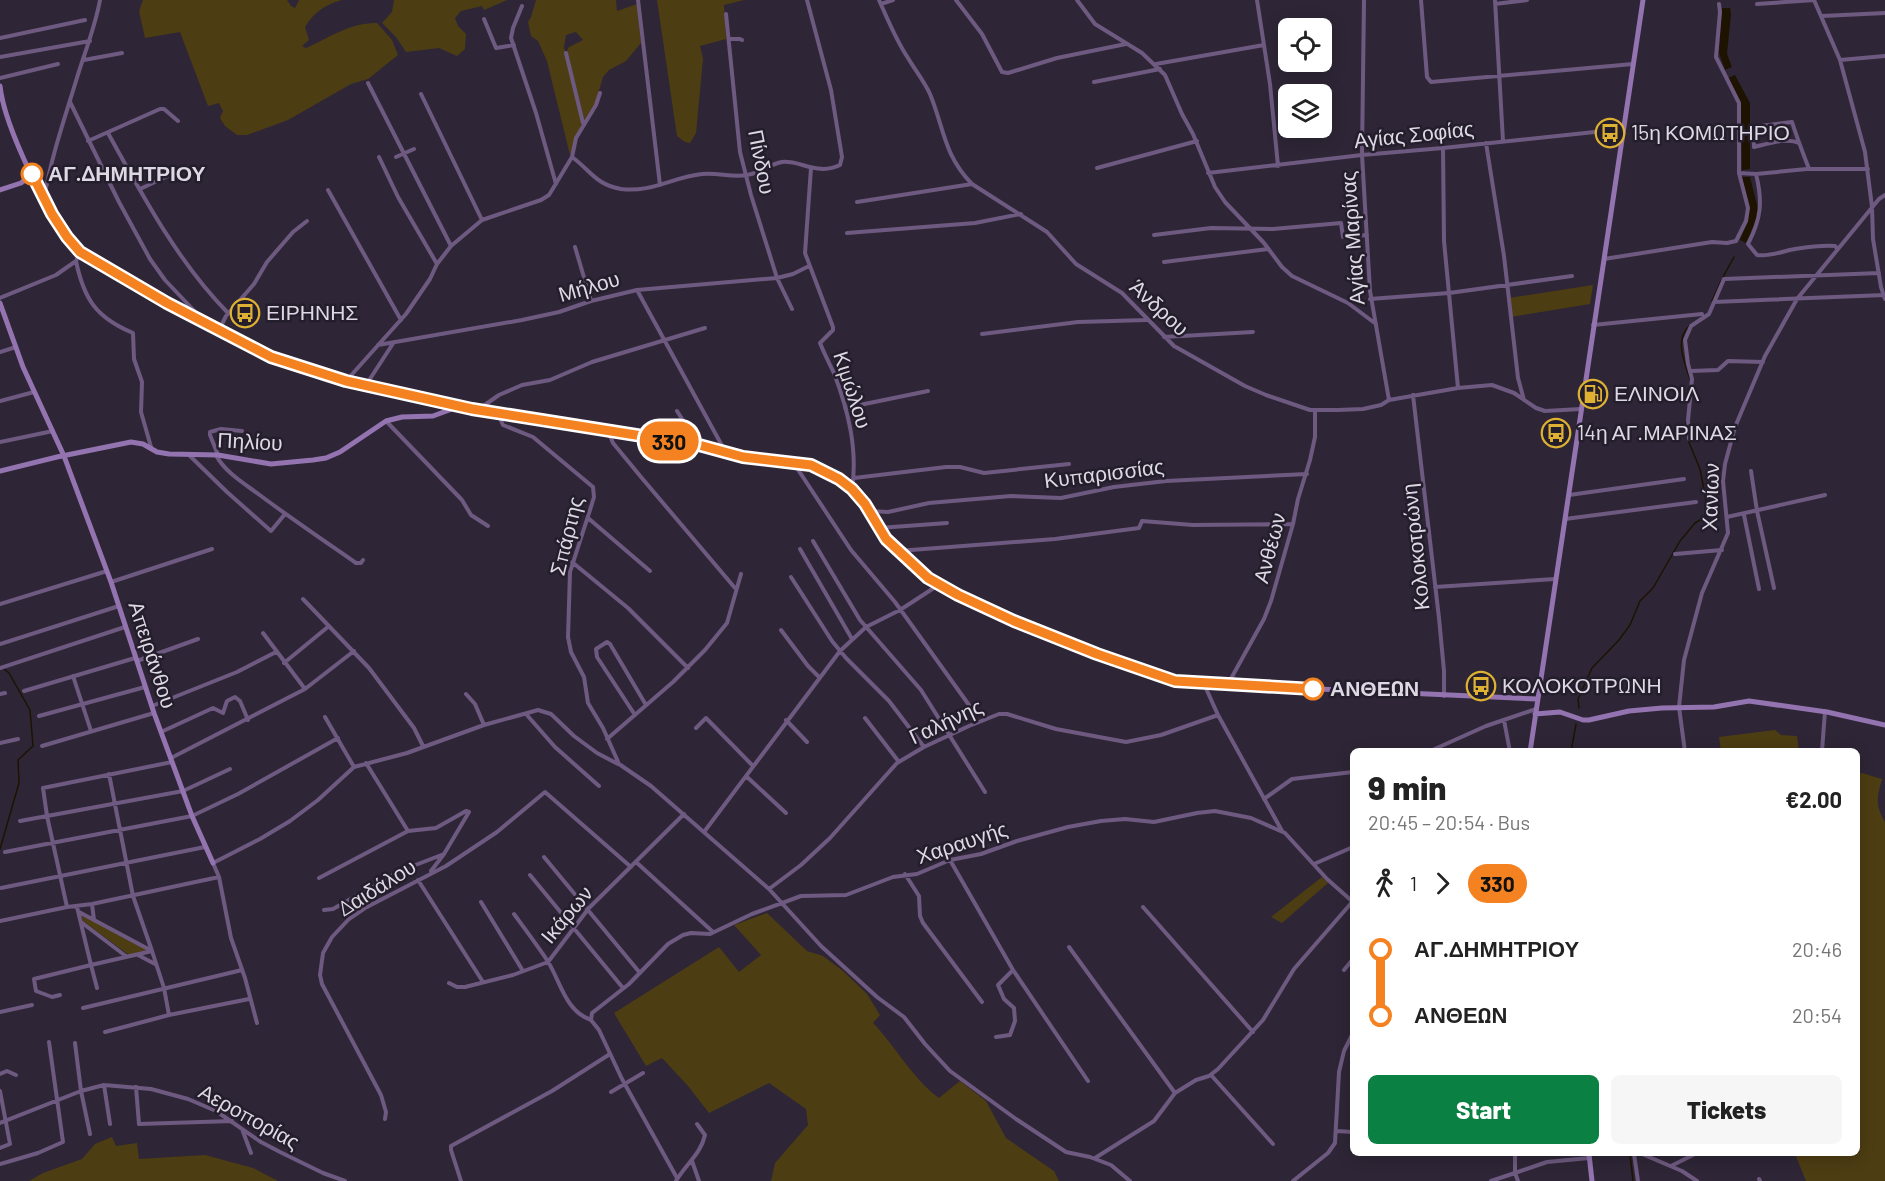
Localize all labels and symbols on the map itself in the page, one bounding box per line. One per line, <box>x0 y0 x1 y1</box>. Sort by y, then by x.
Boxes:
street label: Αγίας Σοφίας <box>1353 115 1475 152</box>
bus stop icon: 15η ΚΟΜΩΤΗΡΙΟ <box>1594 117 1626 149</box>
place label: 15η ΚΟΜΩΤΗΡΙΟ <box>1631 119 1790 144</box>
street label: Πίνδου <box>744 127 781 196</box>
place label: ΑΓ.ΔΗΜΗΤΡΙΟΥ <box>48 160 206 185</box>
marker: ΑΓ.ΔΗΜΗΤΡΙΟΥ <box>21 163 43 185</box>
street label: Αγίας Μαρίνας <box>1334 170 1369 306</box>
street label: Μήλου <box>555 265 622 306</box>
street label: Άνδρου <box>1126 274 1194 340</box>
bus stop icon: ΕΙΡΗΝΗΣ <box>229 297 261 329</box>
place label: ΕΙΡΗΝΗΣ <box>266 299 358 324</box>
street label: Κιμώλου <box>829 348 878 431</box>
fuel station icon: ΕΛΙΝΟΙΛ <box>1577 378 1609 410</box>
place label: ΕΛΙΝΟΙΛ <box>1614 380 1699 405</box>
bus stop icon: 14η ΑΓ.ΜΑΡΙΝΑΣ <box>1540 417 1572 449</box>
place label: 14η ΑΓ.ΜΑΡΙΝΑΣ <box>1577 419 1737 444</box>
line badge: 330 <box>634 422 704 460</box>
street label: Πηλίου <box>217 426 283 455</box>
street label: Κυπαρισσίας <box>1042 453 1165 492</box>
street label: Χανίων <box>1696 462 1723 531</box>
street label: Κολοκοτρώνη <box>1395 483 1434 612</box>
street label: Σπάρτης <box>544 494 587 578</box>
street label: Ανθέων <box>1247 510 1290 586</box>
street label: Απειράνθου <box>124 598 182 711</box>
bus stop icon: ΚΟΛΟΚΟΤΡΩΝΗ <box>1465 670 1497 702</box>
place label: ΚΟΛΟΚΟΤΡΩΝΗ <box>1502 672 1662 697</box>
place label: ΑΝΘΕΩΝ <box>1330 675 1419 700</box>
marker: ΑΝΘΕΩΝ <box>1302 678 1324 700</box>
street label: Γαλήνης <box>905 693 986 748</box>
street label: Χαραυγής <box>913 815 1010 868</box>
street label: Δαιδάλου <box>333 853 420 920</box>
street label: Ικάρων <box>535 880 597 948</box>
street label: Αεροπορίας <box>195 1078 304 1154</box>

